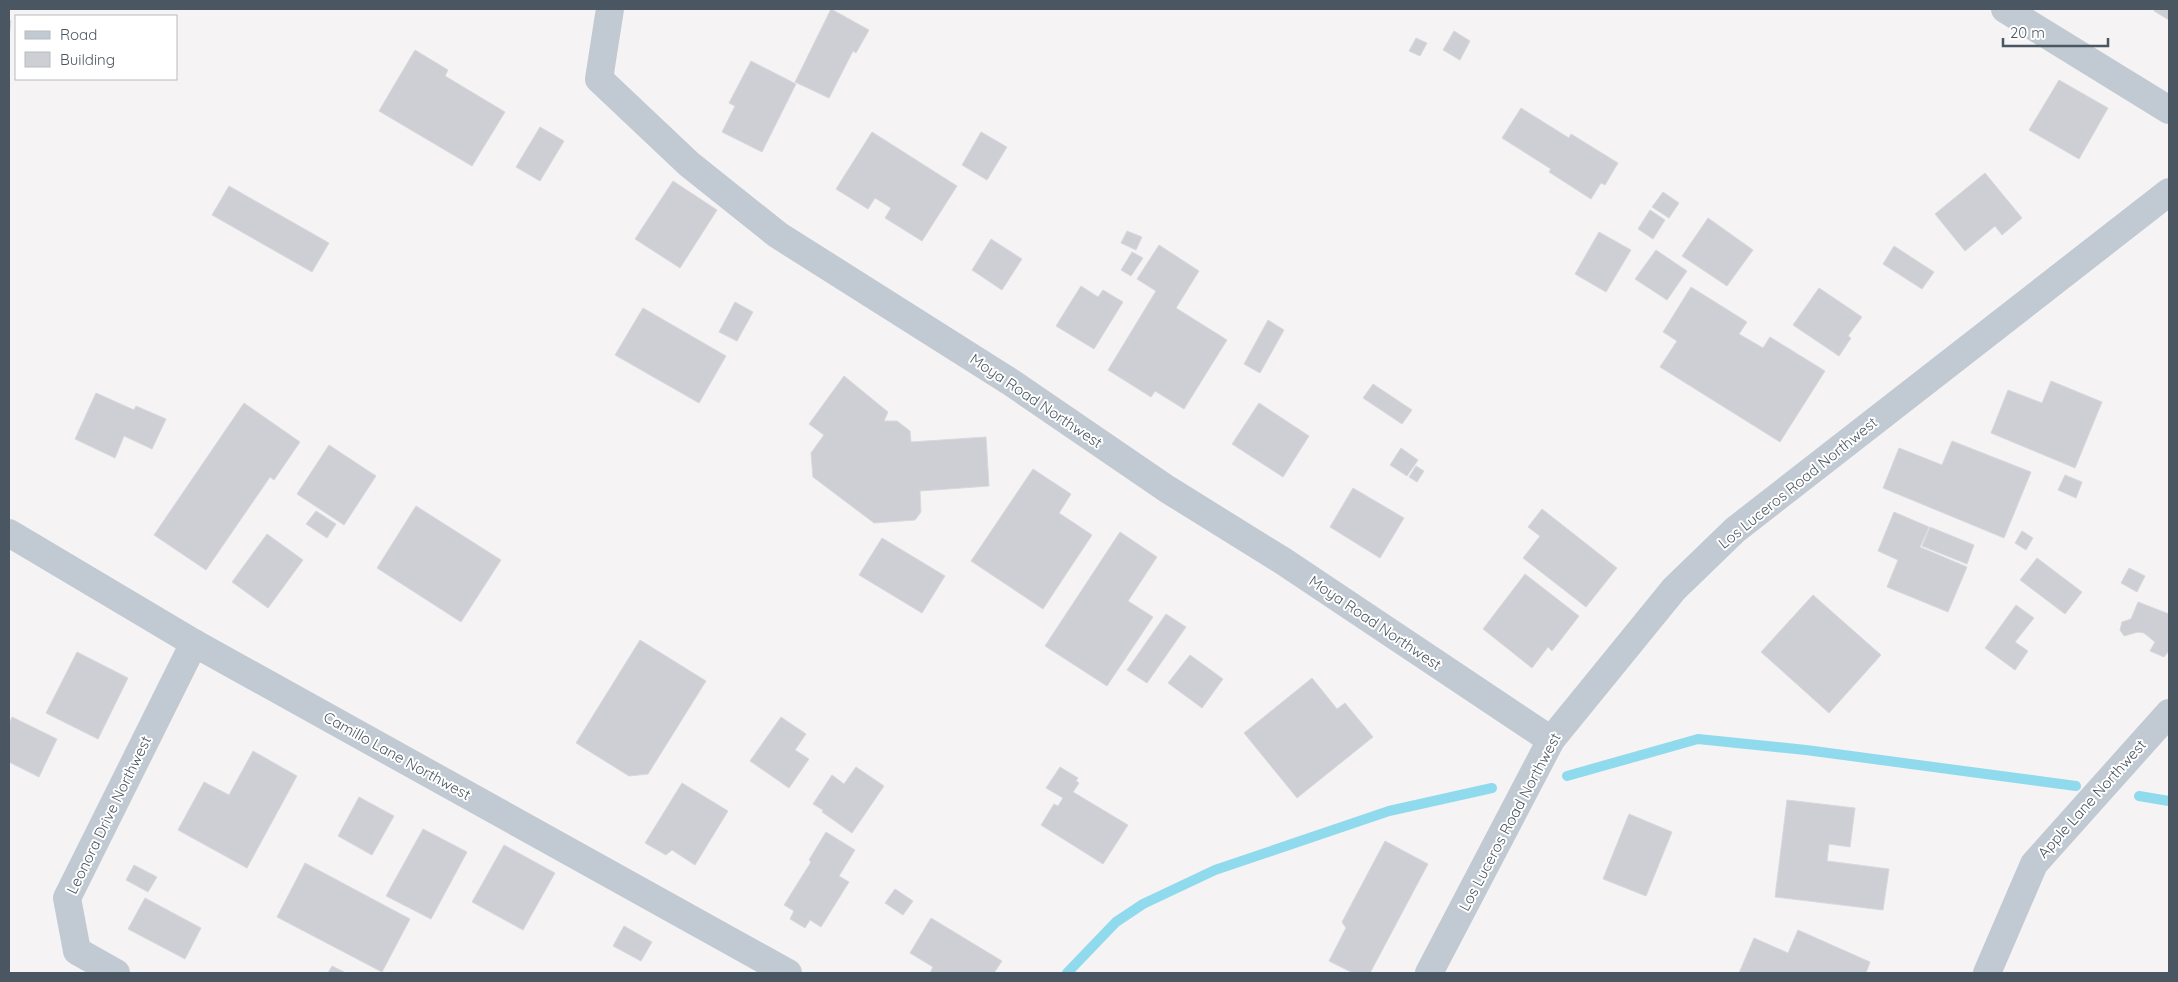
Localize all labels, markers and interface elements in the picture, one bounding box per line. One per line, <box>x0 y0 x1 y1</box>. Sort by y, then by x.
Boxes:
legend <box>15 15 178 80</box>
scale bar <box>2003 15 2108 47</box>
text: 20 m <box>2010 23 2045 42</box>
text: Road <box>60 25 97 44</box>
text: Building <box>60 50 115 69</box>
street label: Moya Road Northwest <box>966 349 1106 452</box>
street label: Los Luceros Road Northwest <box>1714 413 1881 553</box>
street label: Moya Road Northwest <box>1305 571 1445 674</box>
street label: Camillo Lane Northwest <box>320 707 474 804</box>
street label: Los Luceros Road Northwest <box>1454 729 1565 914</box>
street label: Leonora Drive Northwest <box>62 733 155 897</box>
street label: Apple Lane Northwest <box>2033 735 2150 862</box>

